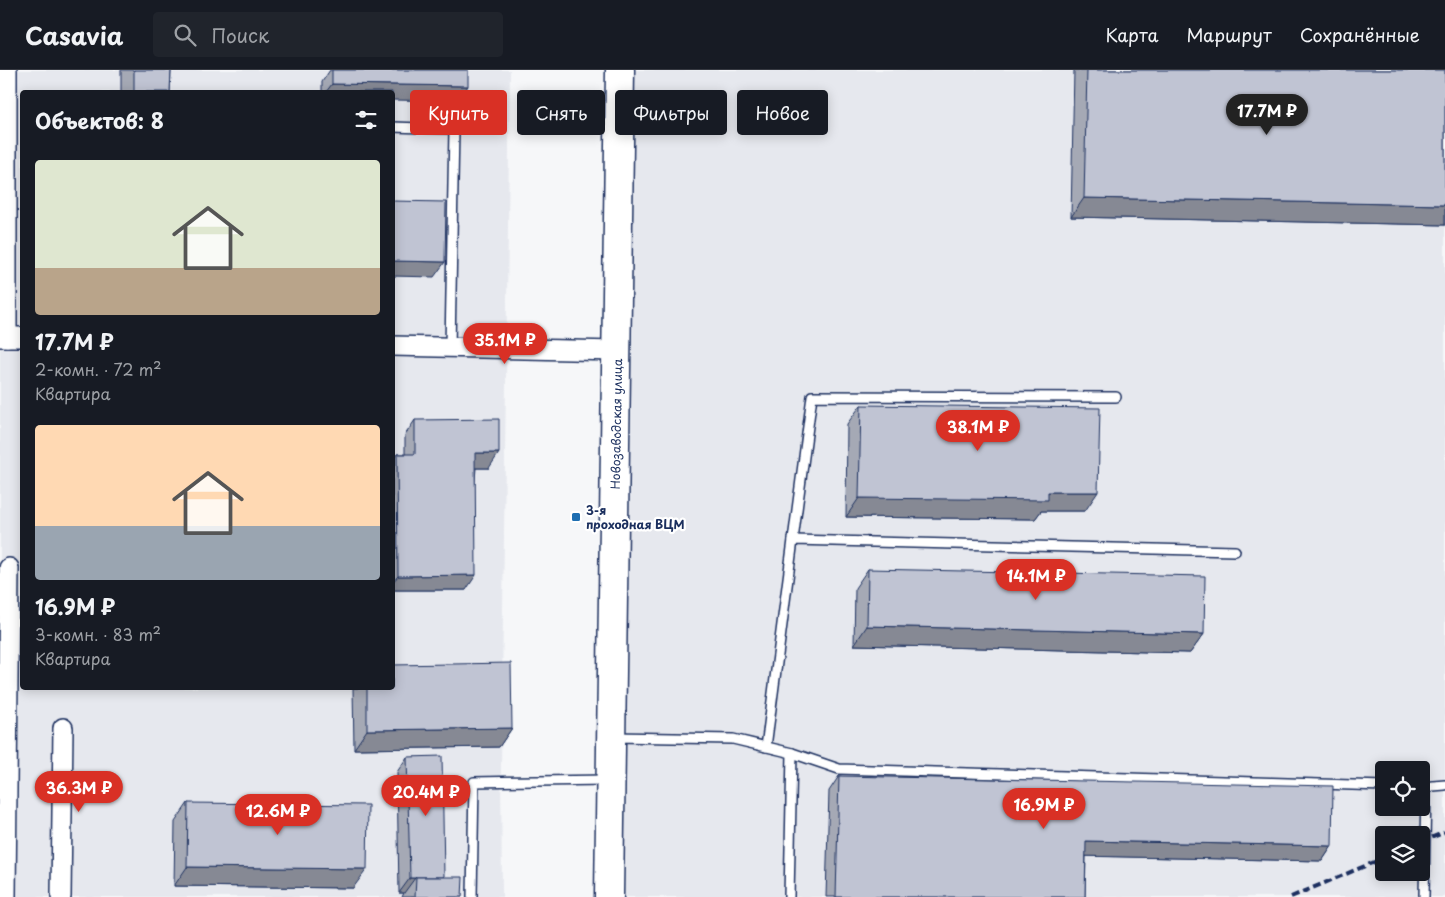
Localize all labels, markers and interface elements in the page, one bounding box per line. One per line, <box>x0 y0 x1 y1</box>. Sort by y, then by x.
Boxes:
search box <box>153 12 503 57</box>
text: Casavia <box>25 17 123 53</box>
icon: search <box>171 21 199 49</box>
text: Поиск <box>211 21 269 49</box>
text: Карта <box>1106 21 1158 48</box>
text: Маршрут <box>1186 21 1272 48</box>
text: Сохранённые <box>1300 21 1420 48</box>
chip: Купить <box>410 90 507 135</box>
chip: Снять <box>517 90 605 135</box>
chip: Фильтры <box>615 90 727 135</box>
chip: Новое <box>737 90 828 135</box>
pin: 17.7M ₽ <box>1221 93 1313 136</box>
text: 17.7M ₽ <box>1237 98 1297 122</box>
text: Объектов: 8 <box>35 104 164 136</box>
icon: filters <box>352 106 380 134</box>
icon: home <box>163 193 253 283</box>
pin: 35.1M ₽ <box>459 322 551 365</box>
text: 17.7M ₽ <box>35 325 114 357</box>
text: 35.1M ₽ <box>474 327 536 351</box>
text: 2-комн. · 72 m² <box>35 357 162 381</box>
street label: Новозаводская улица <box>606 358 626 490</box>
text: Квартира <box>35 381 110 405</box>
pin: 38.1M ₽ <box>932 410 1024 452</box>
text: 38.1M ₽ <box>947 414 1009 438</box>
icon: home <box>163 458 253 548</box>
place label: 3-я проходная ВЦМ <box>586 501 685 533</box>
marker: 3-я проходная ВЦМ <box>570 511 582 523</box>
pin: 14.1M ₽ <box>990 558 1082 601</box>
text: 14.1M ₽ <box>1006 563 1066 587</box>
text: 16.9M ₽ <box>35 590 115 622</box>
text: 3-комн. · 83 m² <box>35 622 161 646</box>
text: Квартира <box>35 646 110 670</box>
map controls <box>1375 761 1430 881</box>
button: locate <box>1375 761 1430 816</box>
pin: 36.3M ₽ <box>33 770 125 813</box>
pin: 20.4M ₽ <box>380 774 472 817</box>
text: 36.3M ₽ <box>46 775 112 799</box>
text: 20.4M ₽ <box>392 779 460 803</box>
pin: 16.9M ₽ <box>998 788 1090 830</box>
text: 16.9M ₽ <box>1013 792 1075 816</box>
pin: 12.6M ₽ <box>232 794 324 836</box>
text: 12.6M ₽ <box>246 798 310 822</box>
button: layers <box>1375 826 1430 881</box>

